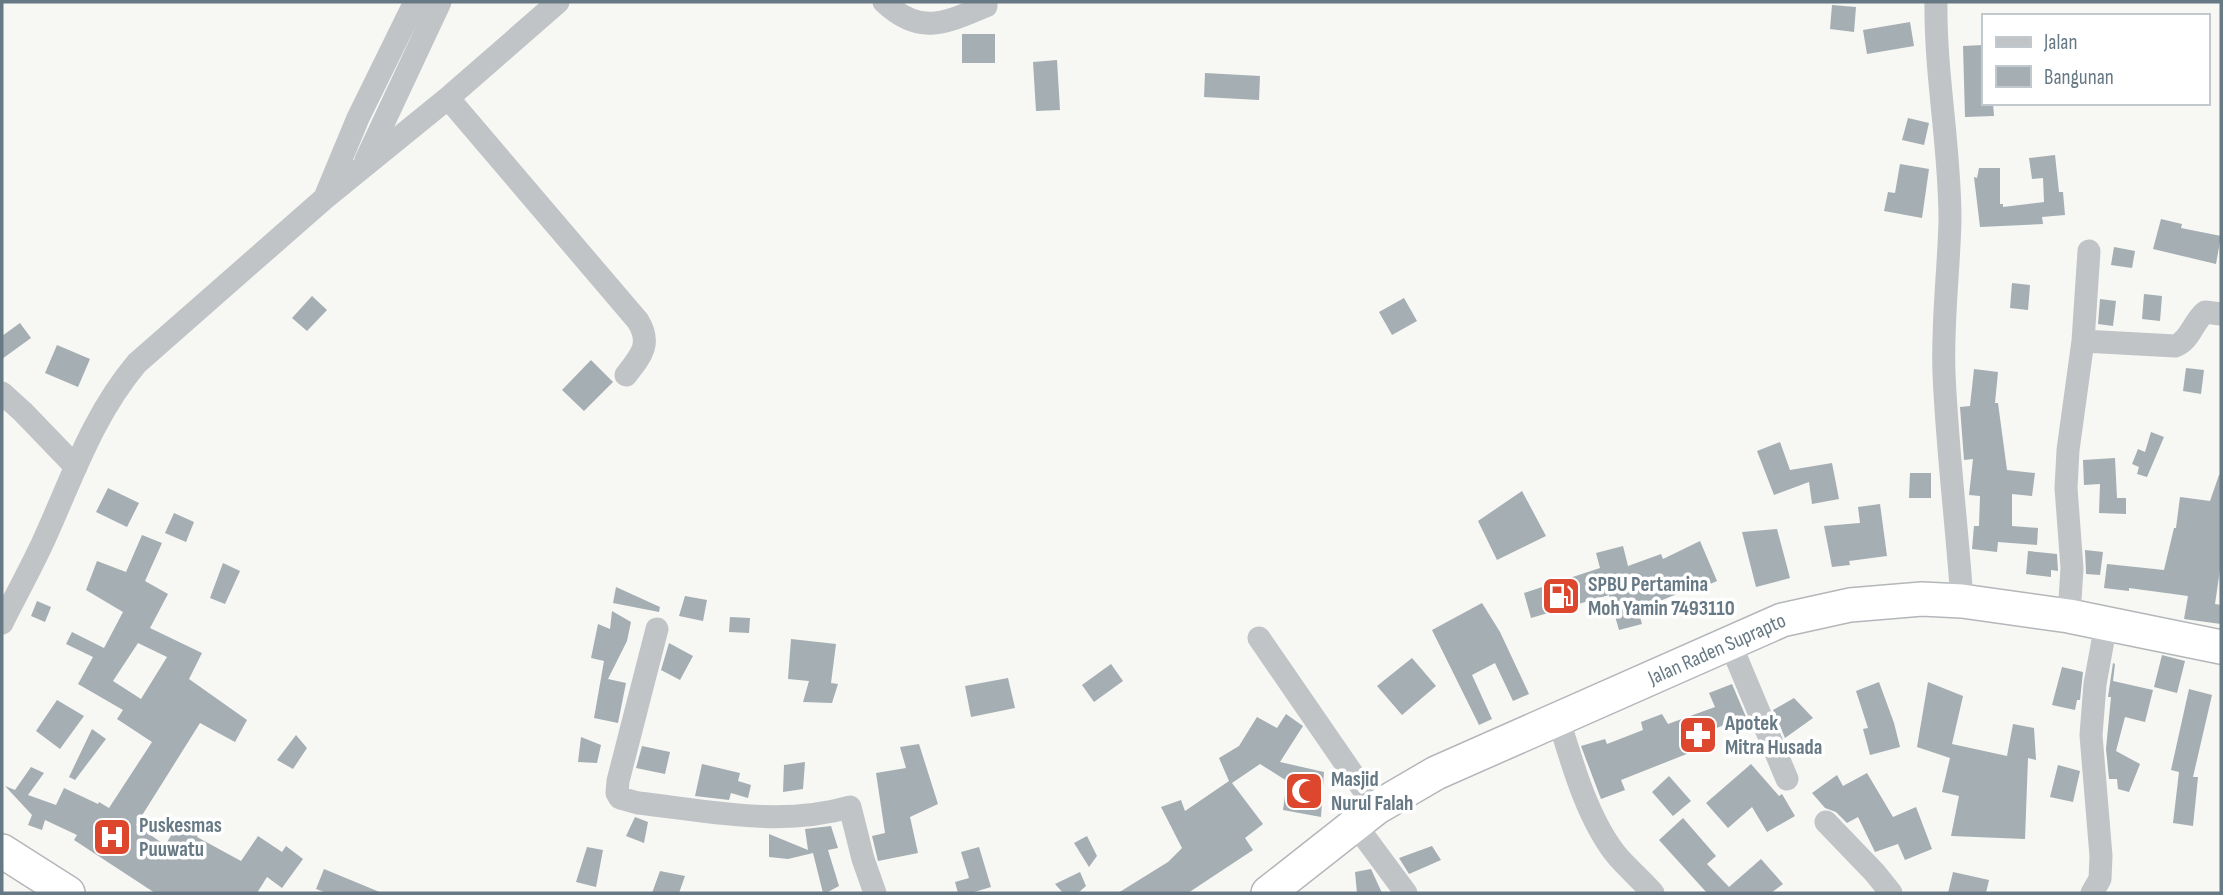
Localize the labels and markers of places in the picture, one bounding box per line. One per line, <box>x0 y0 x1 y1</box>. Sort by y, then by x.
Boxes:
place label: SPBU Pertamina Moh Yamin 7493110 <box>1588 572 1735 621</box>
fuel station icon: SPBU Pertamina Moh Yamin 7493110 <box>1540 575 1582 617</box>
place label: Apotek Mitra Husada <box>1724 711 1822 760</box>
pharmacy icon: Apotek Mitra Husada <box>1677 714 1719 756</box>
place label: Masjid Nurul Falah <box>1331 767 1413 816</box>
mosque icon: Masjid Nurul Falah <box>1283 770 1325 812</box>
place label: Puskesmas Puuwatu <box>139 813 222 862</box>
hospital icon: Puskesmas Puuwatu <box>91 816 133 858</box>

